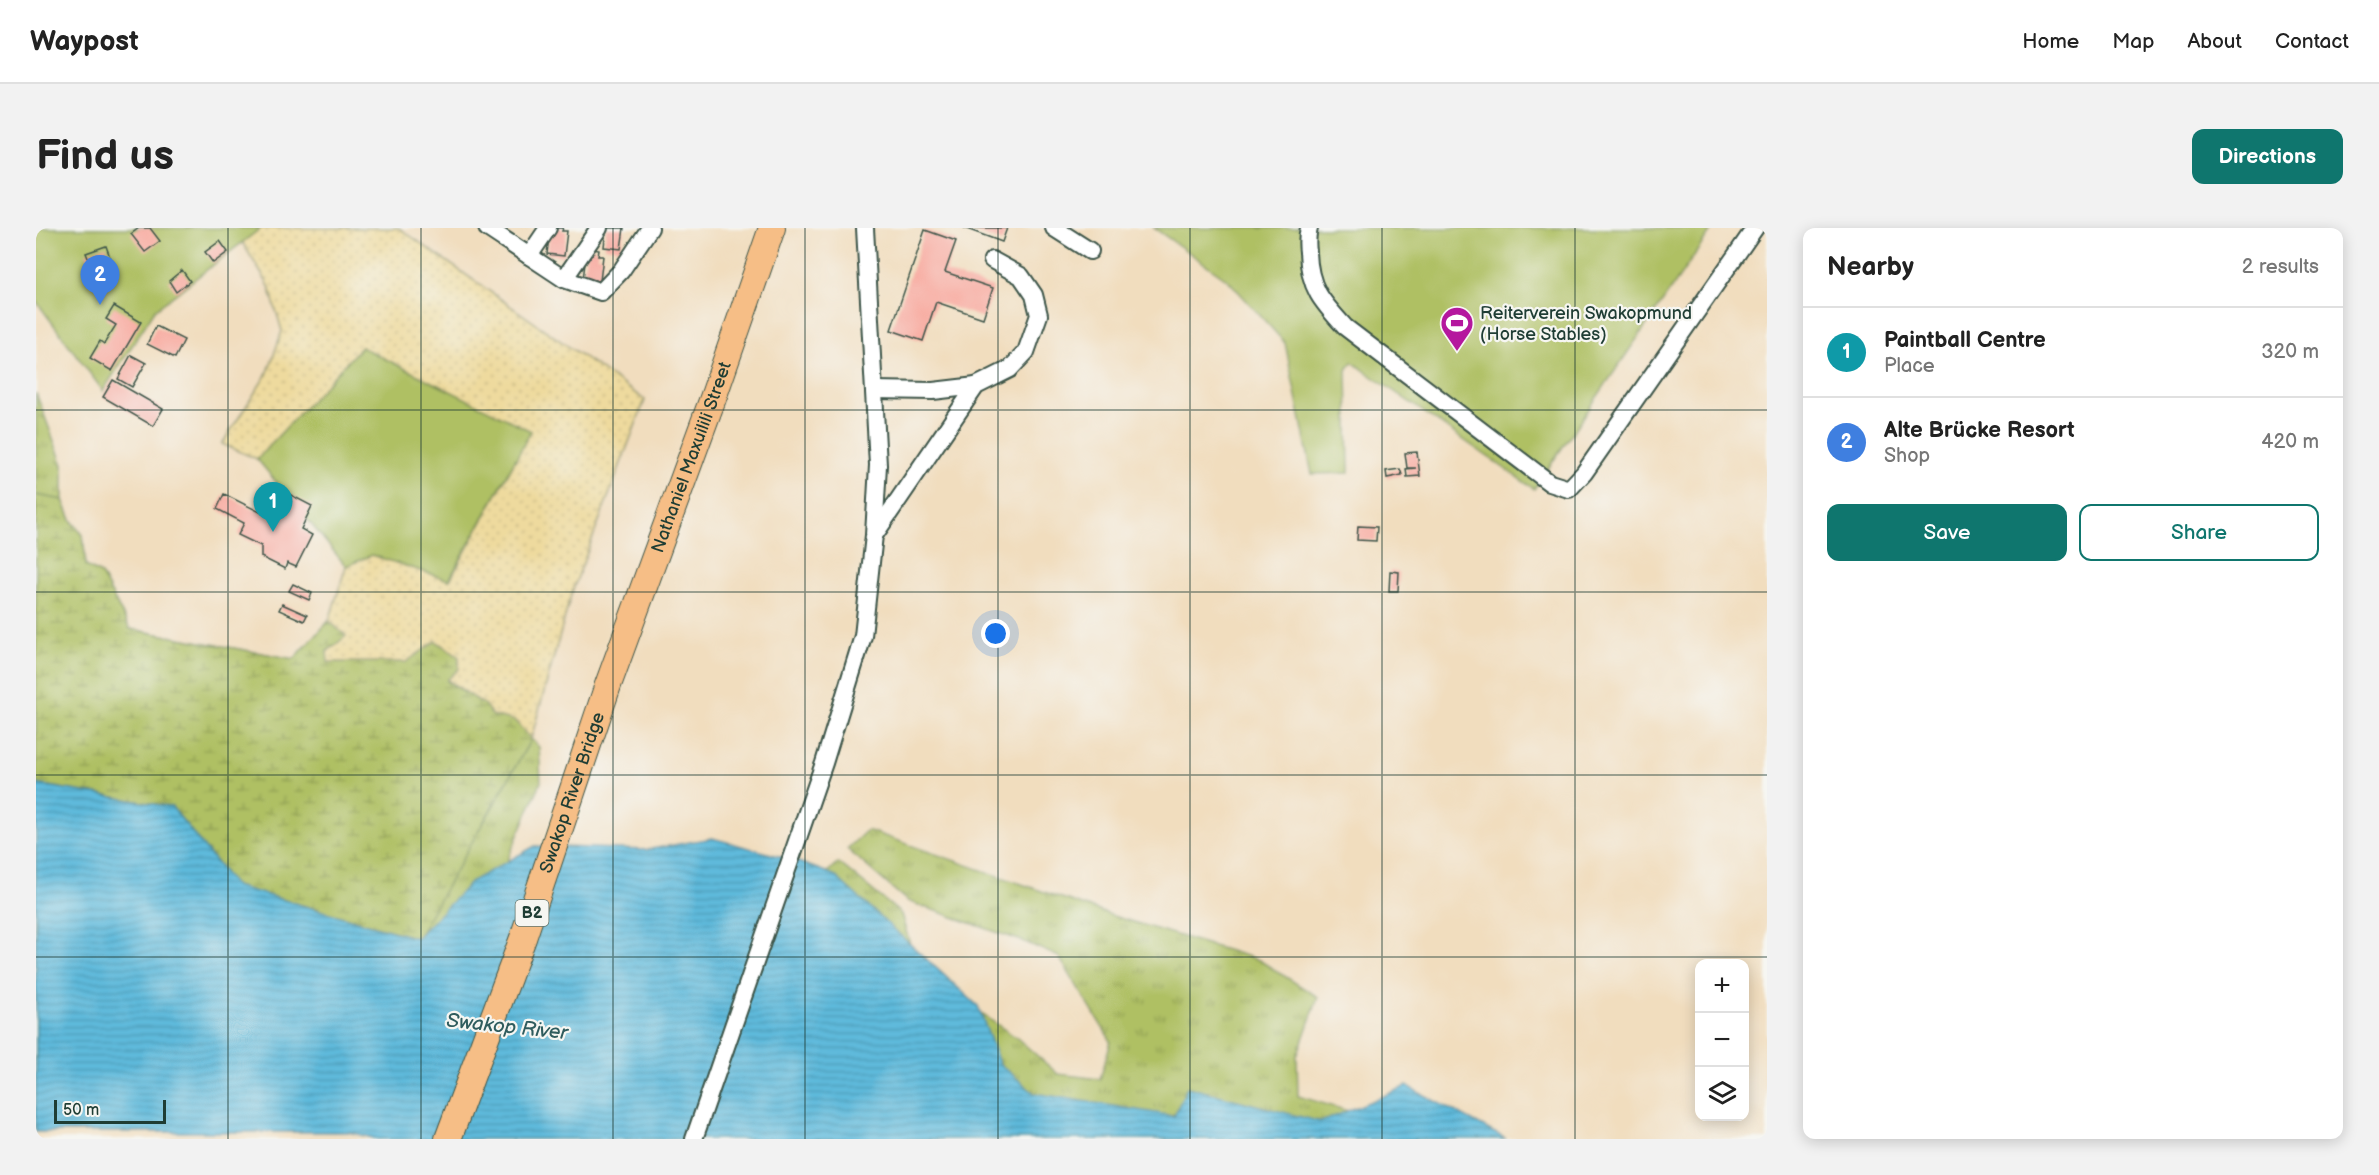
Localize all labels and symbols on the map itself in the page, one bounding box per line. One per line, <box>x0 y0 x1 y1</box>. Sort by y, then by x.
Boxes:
pin: 2 <box>80 256 120 305</box>
place label: Reiterverein Swakopmund (Horse Stables) <box>1480 303 1692 345</box>
sports icon: Reiterverein Swakopmund (Horse Stables) <box>1439 305 1475 352</box>
street label: Nathaniel Maxuilili Street <box>647 358 735 556</box>
pin: 1 <box>254 482 292 532</box>
your location <box>981 619 1010 648</box>
street label: Swakop River Bridge <box>535 709 609 876</box>
road number: B2 <box>516 900 548 926</box>
water label: Swakop River <box>445 1009 571 1045</box>
scale bar <box>54 1097 166 1124</box>

